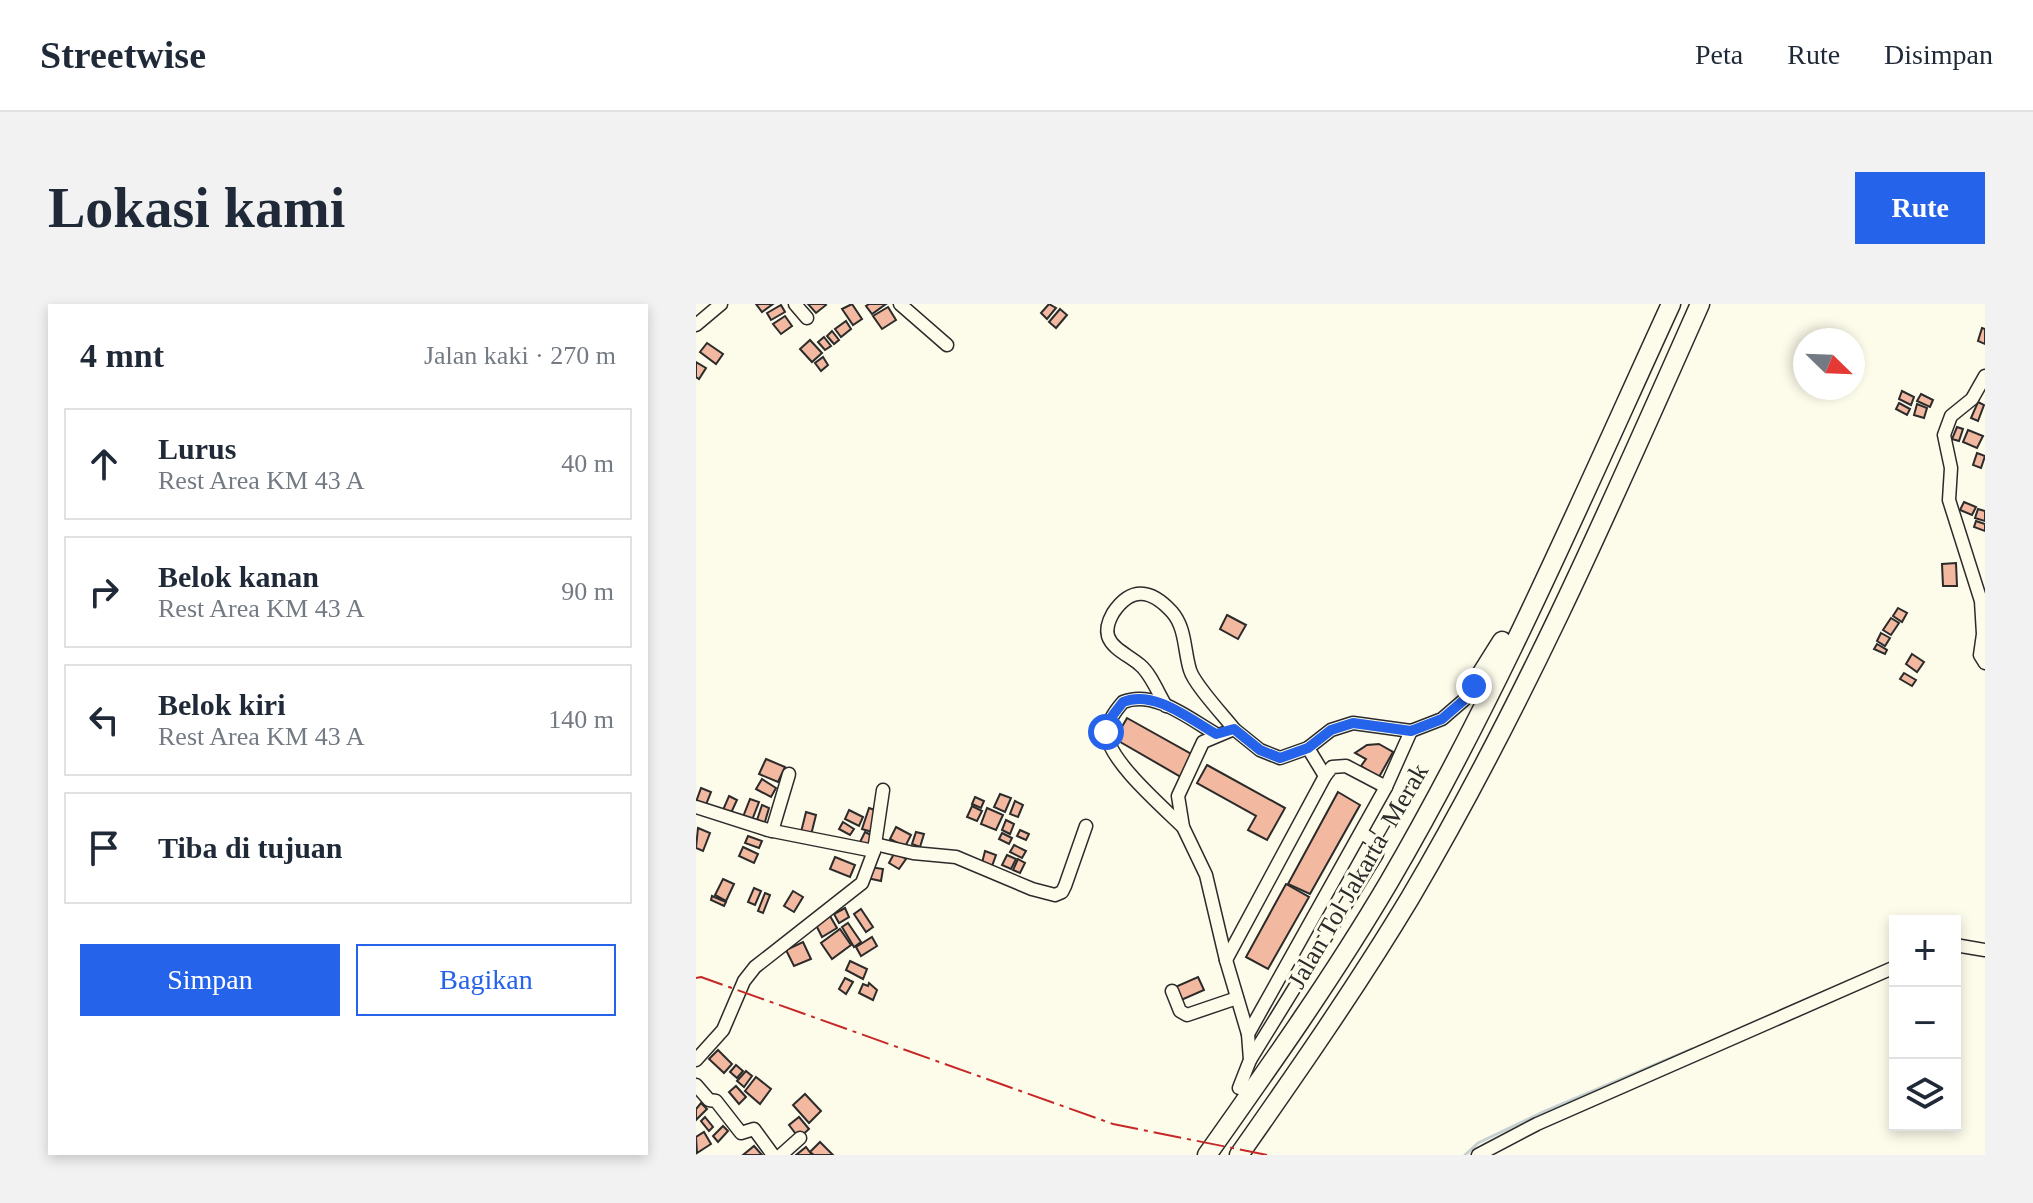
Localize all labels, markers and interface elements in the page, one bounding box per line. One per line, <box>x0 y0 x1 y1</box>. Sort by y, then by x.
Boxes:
text: Streetwise <box>40 34 206 76</box>
text: Peta <box>1695 39 1743 70</box>
text: Rute <box>1787 39 1840 70</box>
text: Disimpan <box>1884 39 1993 70</box>
button: Rute <box>1855 172 1985 244</box>
text: Lokasi kami <box>48 177 345 239</box>
north arrow <box>1793 328 1865 400</box>
text: 4 mnt <box>80 337 164 374</box>
text: Jalan kaki · 270 m <box>424 341 616 370</box>
text: Lurus <box>158 432 236 465</box>
icon: ahead <box>82 442 126 486</box>
text: 40 m <box>561 449 614 478</box>
text: Rest Area KM 43 A <box>158 466 365 495</box>
text: Belok kanan <box>158 560 319 593</box>
icon: right <box>82 570 126 614</box>
text: 90 m <box>561 577 614 606</box>
text: Rest Area KM 43 A <box>158 594 365 623</box>
route end <box>1456 668 1492 704</box>
text: Belok kiri <box>158 688 286 721</box>
icon: left <box>82 698 126 742</box>
text: 140 m <box>548 705 614 734</box>
route start <box>1088 714 1124 750</box>
text: Rest Area KM 43 A <box>158 722 365 751</box>
street label: Jalan Tol Jakarta–Merak <box>1282 758 1434 994</box>
icon: arrive <box>82 826 126 870</box>
text: Tiba di tujuan <box>158 831 343 864</box>
map controls <box>1889 915 1961 1131</box>
button: + <box>1889 915 1961 987</box>
button: Simpan <box>80 944 340 1016</box>
button: Bagikan <box>356 944 616 1016</box>
button: − <box>1889 987 1961 1059</box>
button: layers <box>1889 1059 1961 1131</box>

